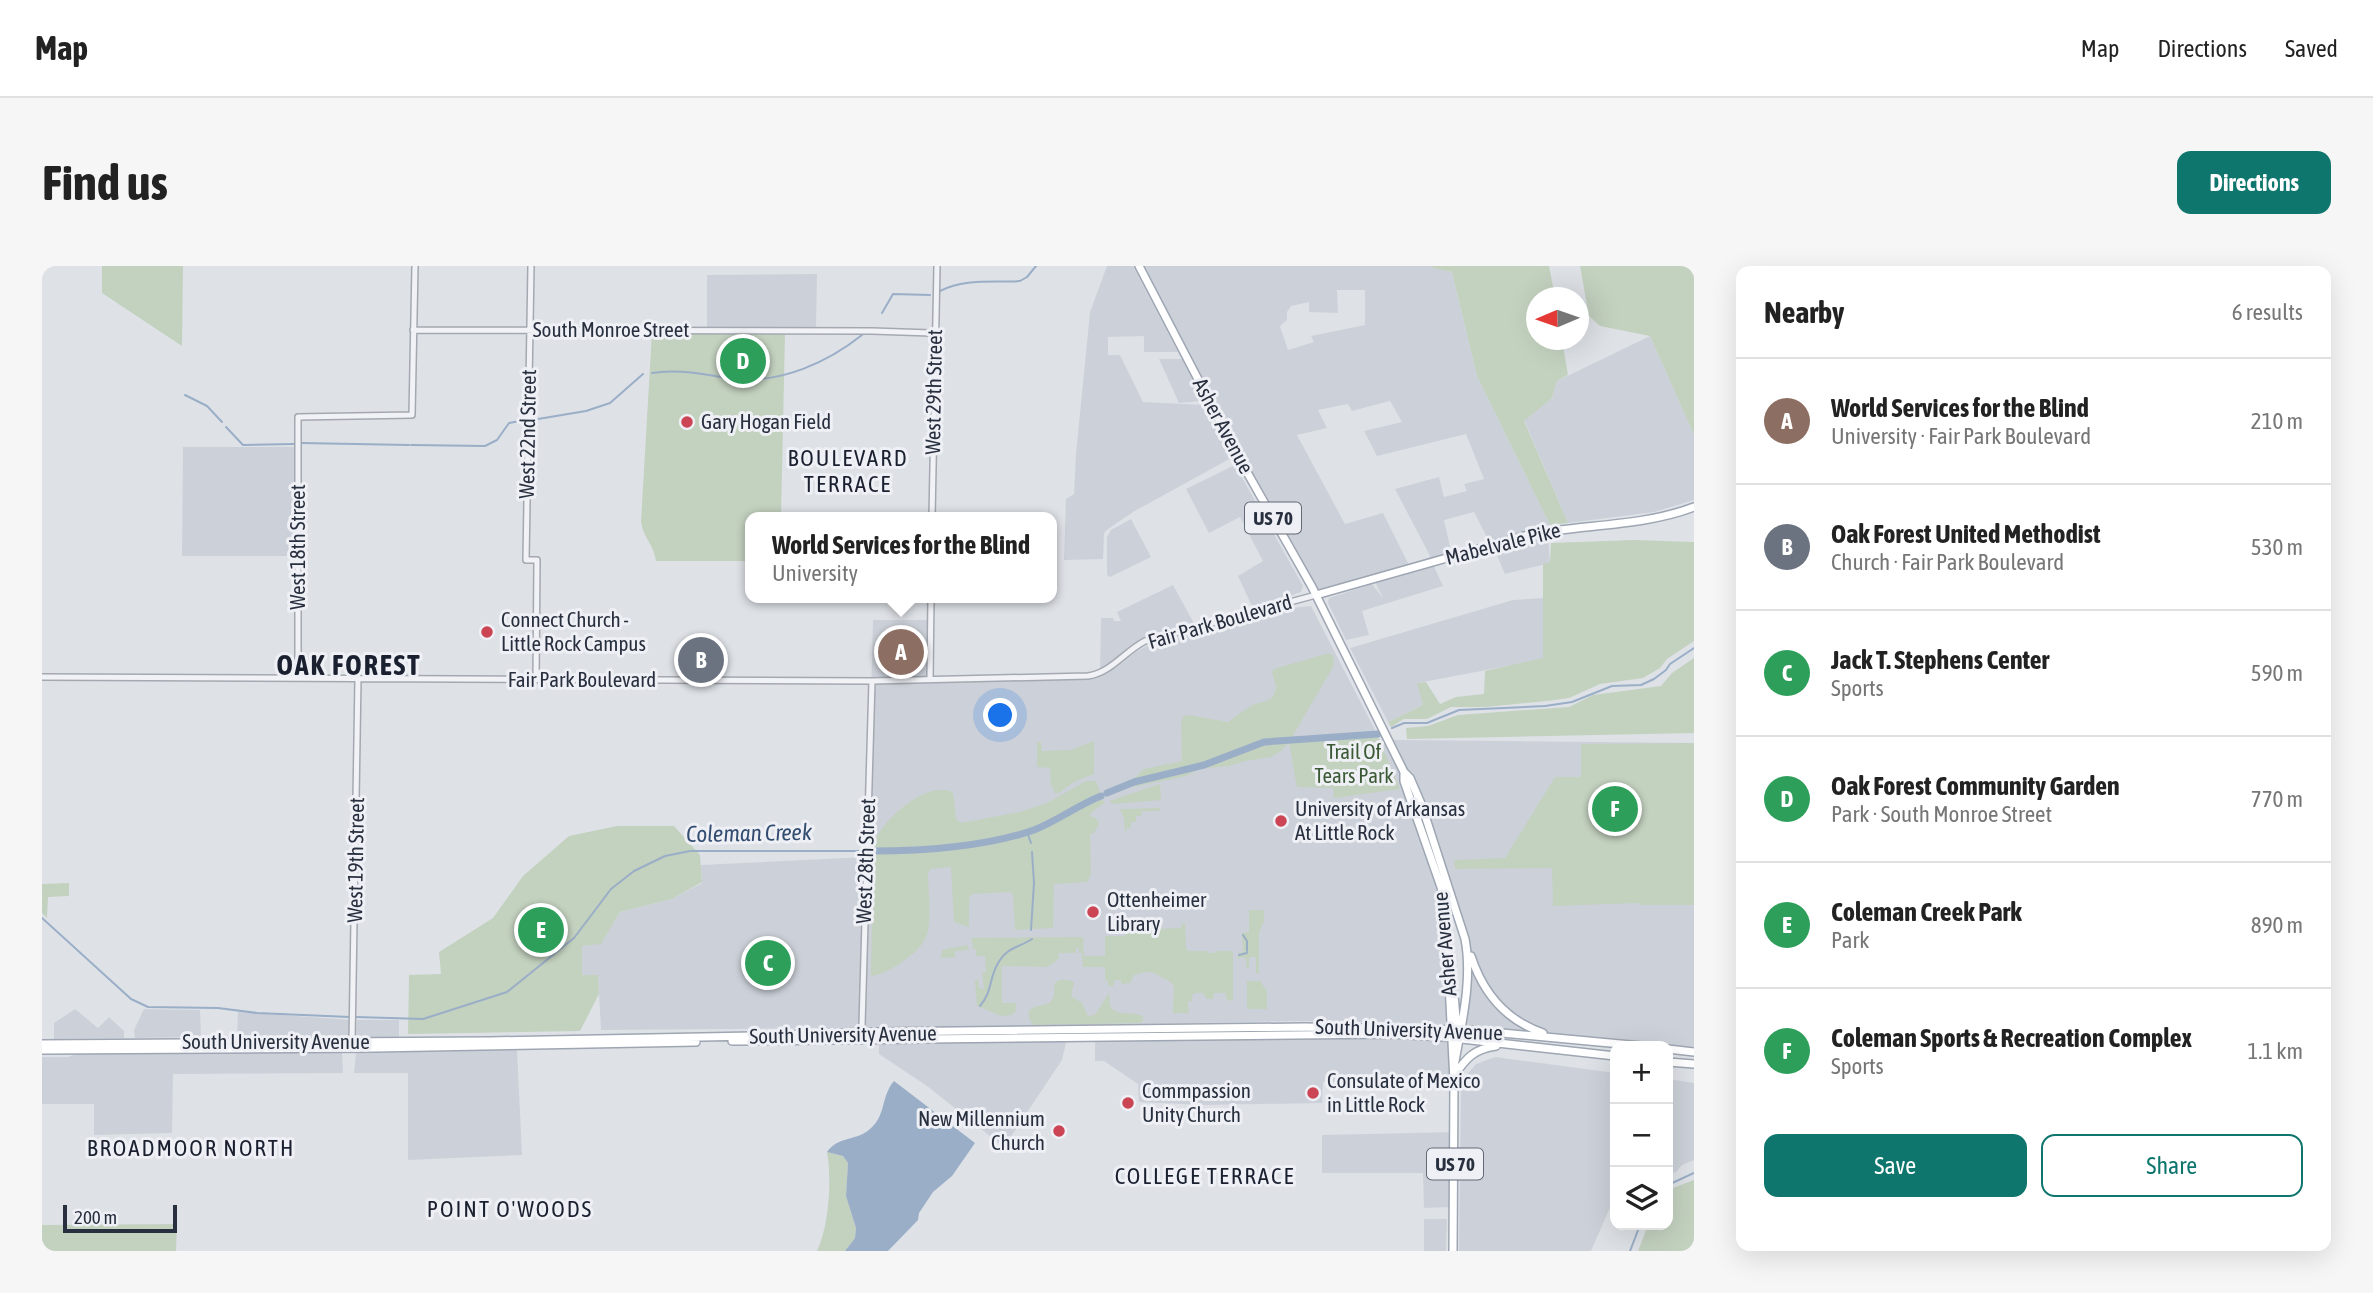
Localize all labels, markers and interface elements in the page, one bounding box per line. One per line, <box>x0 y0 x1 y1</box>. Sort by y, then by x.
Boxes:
text: Map <box>35 29 88 67</box>
text: Map <box>2081 35 2119 62</box>
text: Directions <box>2157 35 2247 62</box>
text: Saved <box>2285 35 2338 62</box>
button: Directions <box>2177 151 2331 214</box>
text: Find us <box>42 154 168 210</box>
north arrow <box>1526 287 1589 350</box>
text: Nearby <box>1764 295 1844 329</box>
text: 6 results <box>2232 299 2303 325</box>
street label: South Monroe Street <box>533 317 689 341</box>
street label: West 29th Street <box>920 329 946 455</box>
pin: D <box>720 335 766 387</box>
street label: West 22nd Street <box>514 369 540 499</box>
street label: Asher Avenue <box>1189 374 1259 477</box>
text: World Services for the Blind <box>1831 393 2089 423</box>
text: A <box>1781 408 1793 434</box>
text: 210 m <box>2251 408 2303 434</box>
place label: Gary Hogan Field <box>701 409 831 433</box>
marker: Gary Hogan Field <box>679 414 695 430</box>
text: University · Fair Park Boulevard <box>1831 423 2091 449</box>
district label: BOULEVARD TERRACE <box>787 445 909 497</box>
street label: West 18th Street <box>285 484 309 610</box>
road number: US 70 <box>1245 502 1301 534</box>
popup <box>745 512 1057 603</box>
street label: Mabelvale Pike <box>1443 517 1563 569</box>
text: Oak Forest United Methodist <box>1831 519 2100 549</box>
text: World Services for the Blind <box>772 530 1030 560</box>
text: B <box>1782 534 1792 560</box>
text: 530 m <box>2251 534 2303 560</box>
text: Church · Fair Park Boulevard <box>1831 549 2064 575</box>
text: University <box>772 560 858 586</box>
street label: Fair Park Boulevard <box>1145 589 1294 653</box>
place label: Connect Church - Little Rock Campus <box>501 607 646 655</box>
marker: Connect Church - Little Rock Campus <box>479 624 495 640</box>
pin: A <box>878 626 924 678</box>
pin: B <box>678 634 724 686</box>
text: Jack T. Stephens Center <box>1831 645 2049 675</box>
district label: OAK FOREST <box>276 649 422 681</box>
text: C <box>1782 660 1792 686</box>
text: 590 m <box>2251 660 2303 686</box>
street label: Fair Park Boulevard <box>508 667 656 691</box>
text: Sports <box>1831 675 1884 701</box>
your location <box>983 698 1017 732</box>
park label: Trail Of Tears Park <box>1315 739 1393 787</box>
text: Oak Forest Community Garden <box>1831 771 2120 801</box>
pin: F <box>1592 783 1638 835</box>
text: D <box>1781 786 1793 812</box>
text: 770 m <box>2251 786 2303 812</box>
place label: University of Arkansas At Little Rock <box>1295 796 1465 844</box>
street label: West 19th Street <box>342 797 368 923</box>
street label: West 28th Street <box>851 798 879 924</box>
text: Park · South Monroe Street <box>1831 801 2052 827</box>
marker: University of Arkansas At Little Rock <box>1273 813 1289 829</box>
water label: Coleman Creek <box>686 819 813 847</box>
place label: Ottenheimer Library <box>1107 887 1207 935</box>
street label: Asher Avenue <box>1427 891 1461 997</box>
text: Coleman Creek Park <box>1831 897 2022 927</box>
pin: E <box>518 904 564 956</box>
marker: Ottenheimer Library <box>1085 904 1101 920</box>
text: E <box>1782 912 1792 938</box>
text: 890 m <box>2251 912 2303 938</box>
text: Park <box>1831 927 1869 953</box>
pin: C <box>745 937 791 989</box>
street label: South University Avenue <box>1315 1014 1503 1044</box>
street label: South University Avenue <box>749 1020 937 1048</box>
text: Coleman Sports & Recreation Complex <box>1831 1023 2192 1053</box>
street label: South University Avenue <box>182 1029 370 1053</box>
text: F <box>1782 1038 1792 1064</box>
text: 1.1 km <box>2247 1038 2303 1064</box>
map controls <box>1610 1041 1673 1230</box>
button: + <box>1610 1041 1673 1104</box>
text: Sports <box>1831 1053 1884 1079</box>
place label: Consulate of Mexico in Little Rock <box>1327 1068 1481 1116</box>
place label: Commpassion Unity Church <box>1142 1078 1251 1126</box>
marker: Consulate of Mexico in Little Rock <box>1305 1085 1321 1101</box>
marker: Commpassion Unity Church <box>1120 1095 1136 1111</box>
button: − <box>1610 1104 1673 1167</box>
place label: New Millennium Church <box>918 1106 1045 1154</box>
marker: New Millennium Church <box>1051 1123 1067 1139</box>
button: Save <box>1764 1134 2027 1197</box>
button: Share <box>2041 1134 2303 1197</box>
district label: BROADMOOR NORTH <box>87 1135 295 1161</box>
road number: US 70 <box>1427 1148 1483 1180</box>
district label: COLLEGE TERRACE <box>1115 1163 1295 1189</box>
button: layers <box>1610 1167 1673 1230</box>
district label: POINT O'WOODS <box>427 1196 593 1222</box>
scale bar <box>63 1202 177 1234</box>
text: 200 m <box>74 1206 117 1228</box>

